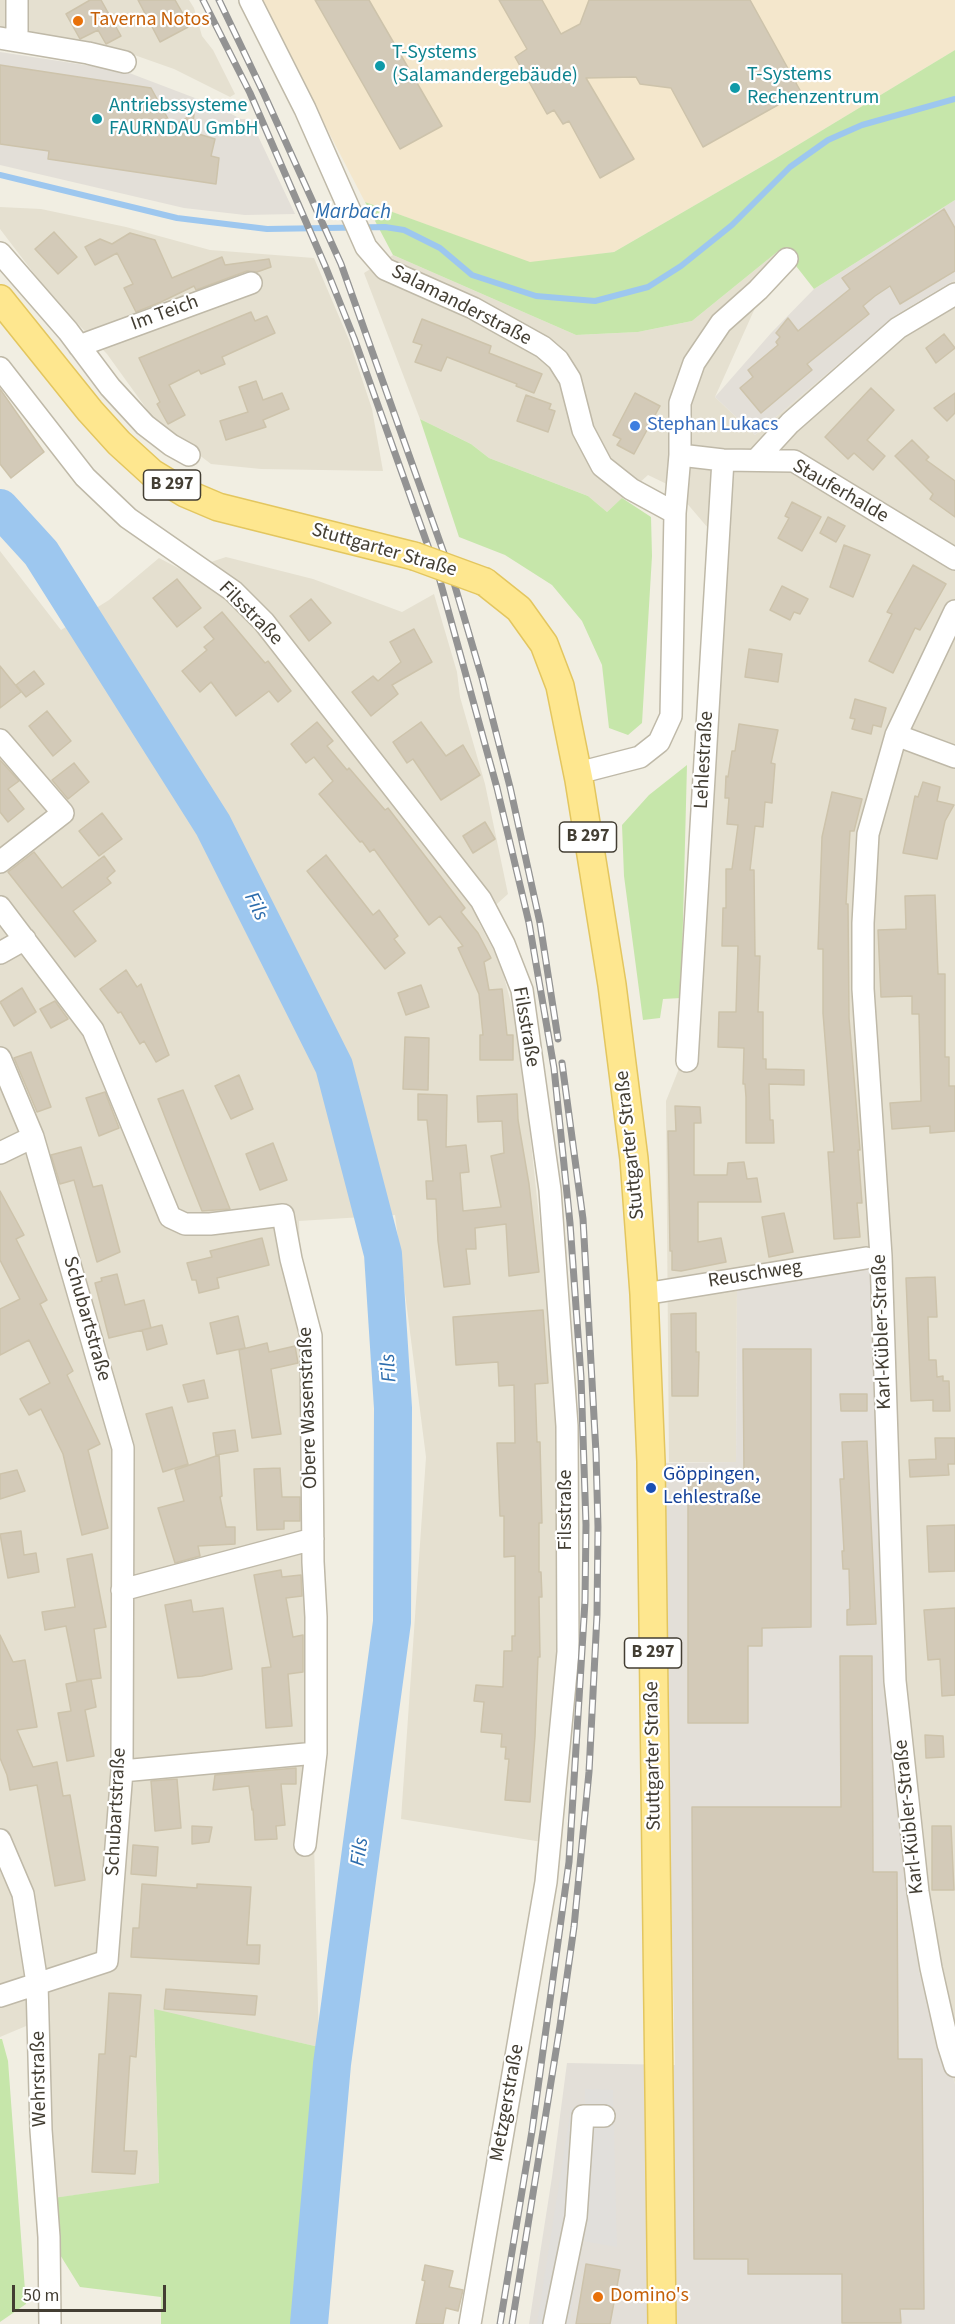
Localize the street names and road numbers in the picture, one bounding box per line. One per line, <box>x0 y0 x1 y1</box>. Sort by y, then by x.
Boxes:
street label: Salamanderstraße <box>387 260 535 352</box>
street label: Im Teich <box>128 291 202 337</box>
street label: Stauferhalde <box>788 455 892 529</box>
road number: B 297 <box>144 470 201 500</box>
street label: Stuttgarter Straße <box>309 519 459 583</box>
street label: Filsstraße <box>213 577 287 651</box>
street label: Lehlestraße <box>690 710 720 810</box>
road number: B 297 <box>560 822 616 852</box>
street label: Filsstraße <box>506 985 544 1069</box>
street label: Stuttgarter Straße <box>611 1069 651 1221</box>
street label: Schubartstraße <box>57 1254 115 1384</box>
street label: Karl-Kübler-Straße <box>868 1254 898 1410</box>
street label: Reuschweg <box>706 1256 804 1294</box>
street label: Obere Wasenstraße <box>294 1326 324 1490</box>
street label: Filsstraße <box>555 1469 579 1551</box>
road number: B 297 <box>624 1638 682 1668</box>
street label: Stuttgarter Straße <box>641 1681 667 1831</box>
street label: Karl-Kübler-Straße <box>890 1738 930 1896</box>
street label: Schubartstraße <box>102 1747 132 1877</box>
street label: Wehrstraße <box>27 2031 53 2127</box>
street label: Metzgerstraße <box>486 2042 530 2164</box>

